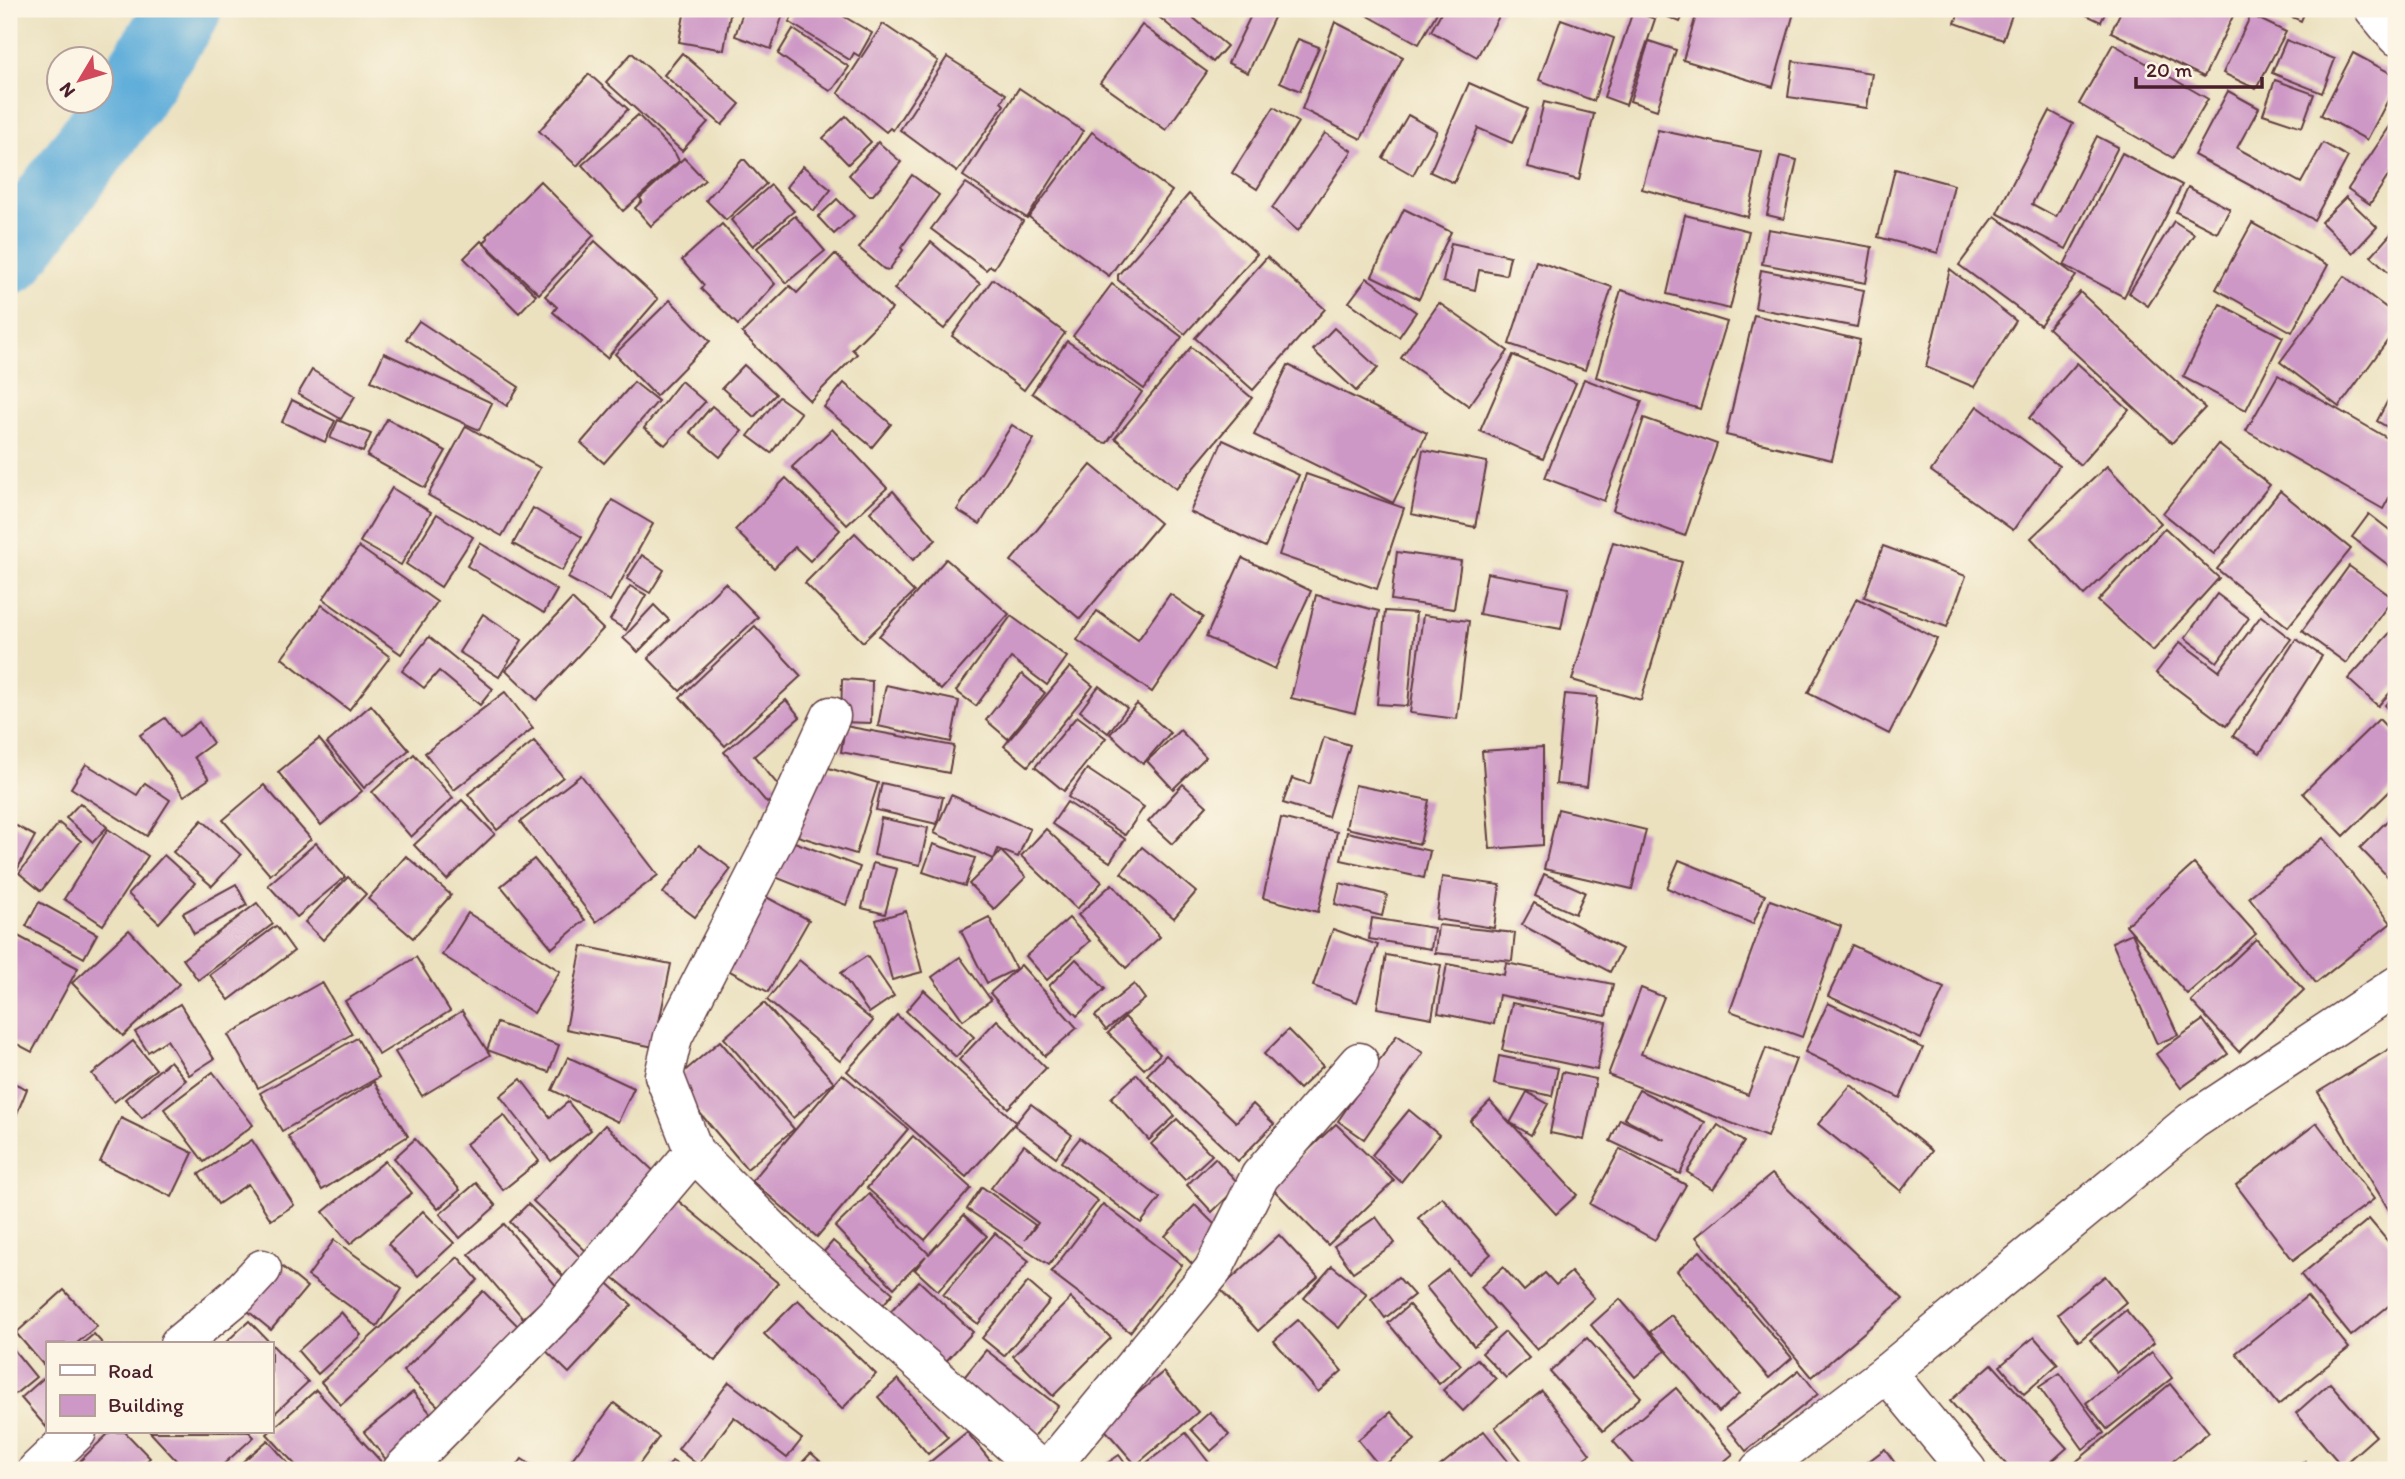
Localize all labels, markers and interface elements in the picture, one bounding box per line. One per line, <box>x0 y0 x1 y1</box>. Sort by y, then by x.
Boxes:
north arrow <box>46 46 116 116</box>
scale bar <box>2136 46 2262 90</box>
text: 20 m <box>2146 57 2193 82</box>
text: N <box>54 78 80 102</box>
legend <box>46 1342 273 1434</box>
text: Road <box>108 1358 154 1383</box>
text: Building <box>108 1392 184 1417</box>

